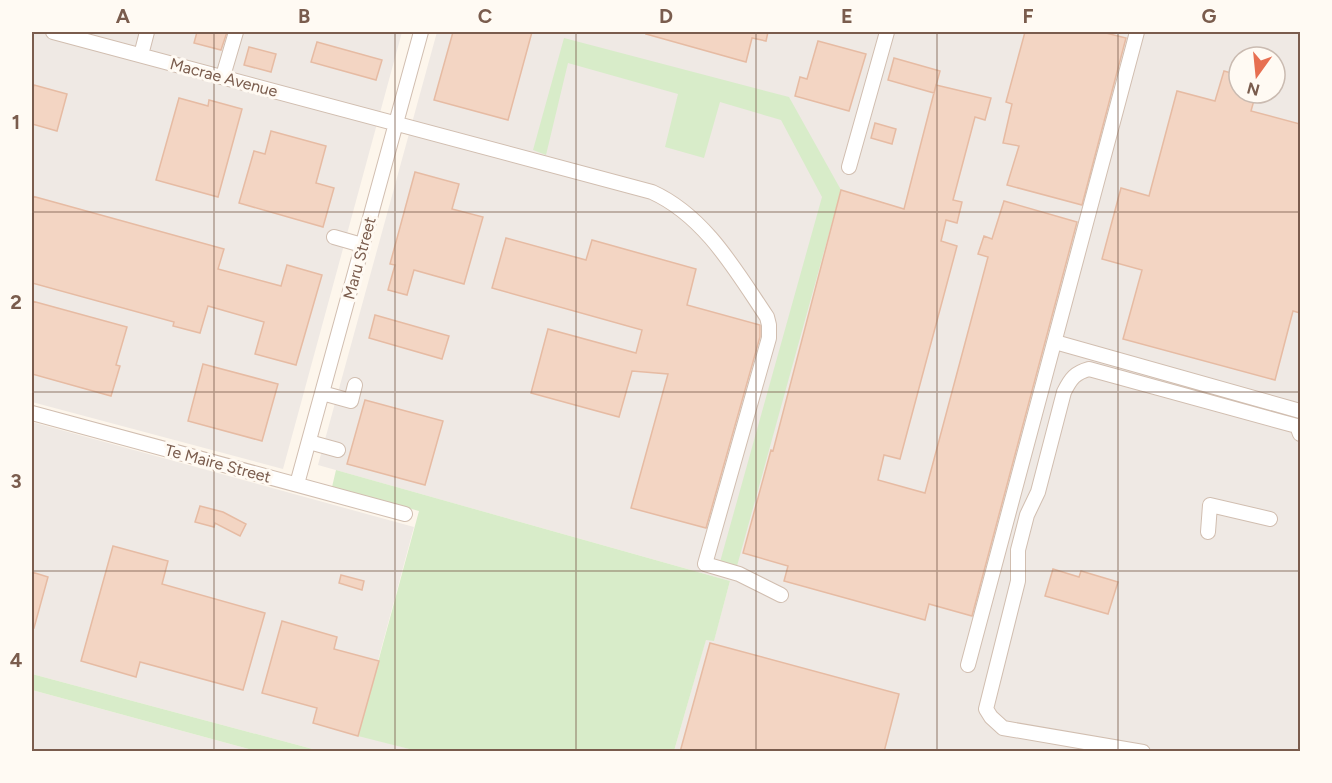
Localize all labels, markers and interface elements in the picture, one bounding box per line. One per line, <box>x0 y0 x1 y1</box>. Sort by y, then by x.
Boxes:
text: A <box>116 4 131 28</box>
text: B <box>298 4 310 28</box>
text: C <box>478 4 492 28</box>
text: D <box>659 4 673 28</box>
text: E <box>841 4 853 28</box>
text: F <box>1022 4 1034 28</box>
text: G <box>1202 4 1217 28</box>
north arrow <box>1227 45 1287 105</box>
street label: Macrae Avenue <box>168 54 280 101</box>
text: N <box>1245 78 1262 100</box>
text: 1 <box>12 110 20 134</box>
street label: Maru Street <box>339 215 380 302</box>
text: 2 <box>10 290 22 314</box>
street label: Te Maire Street <box>163 440 273 487</box>
text: 3 <box>10 469 22 493</box>
text: 4 <box>10 648 23 672</box>

